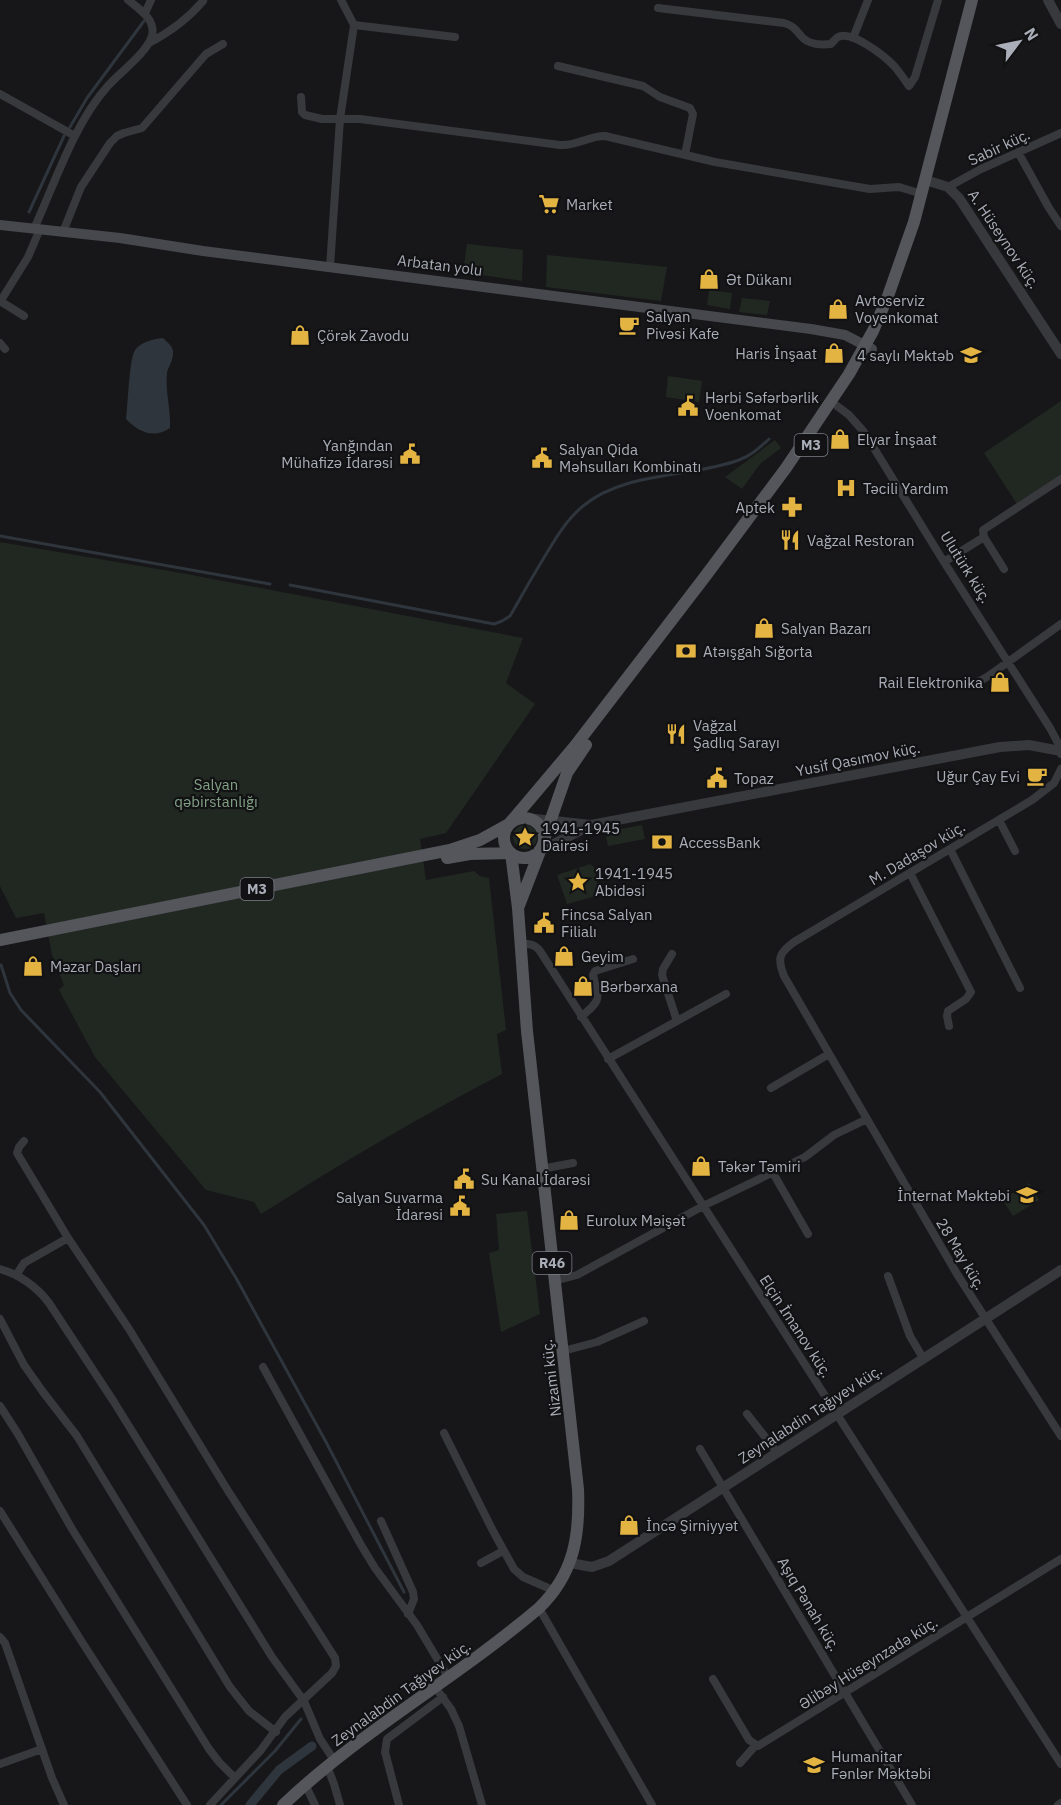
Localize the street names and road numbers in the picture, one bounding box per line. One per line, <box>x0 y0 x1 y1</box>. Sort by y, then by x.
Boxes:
street label: Sabir küç. <box>965 124 1033 170</box>
street label: A. Hüseynov küç. <box>964 186 1044 292</box>
street label: Arbatan yolu <box>396 250 484 280</box>
road number: M3 <box>794 434 828 456</box>
street label: Ulutürk küç. <box>936 527 996 607</box>
street label: Yusif Qasımov küç. <box>794 738 922 780</box>
street label: M. Dadaşov küç. <box>865 817 969 889</box>
road number: M3 <box>240 878 274 900</box>
street label: 28 May küç. <box>932 1215 990 1293</box>
road number: R46 <box>532 1252 572 1274</box>
street label: Elçin İmanov küç. <box>756 1271 836 1381</box>
street label: Nizami küç. <box>537 1338 565 1418</box>
street label: Zeynalabdin Tağıyev küç. <box>735 1360 885 1468</box>
street label: Aşıq Pənah küç. <box>773 1553 845 1655</box>
street label: Əlibəy Hüseynzadə küç. <box>795 1612 941 1714</box>
street label: Zeynalabdin Tağıyev küç. <box>328 1636 474 1750</box>

